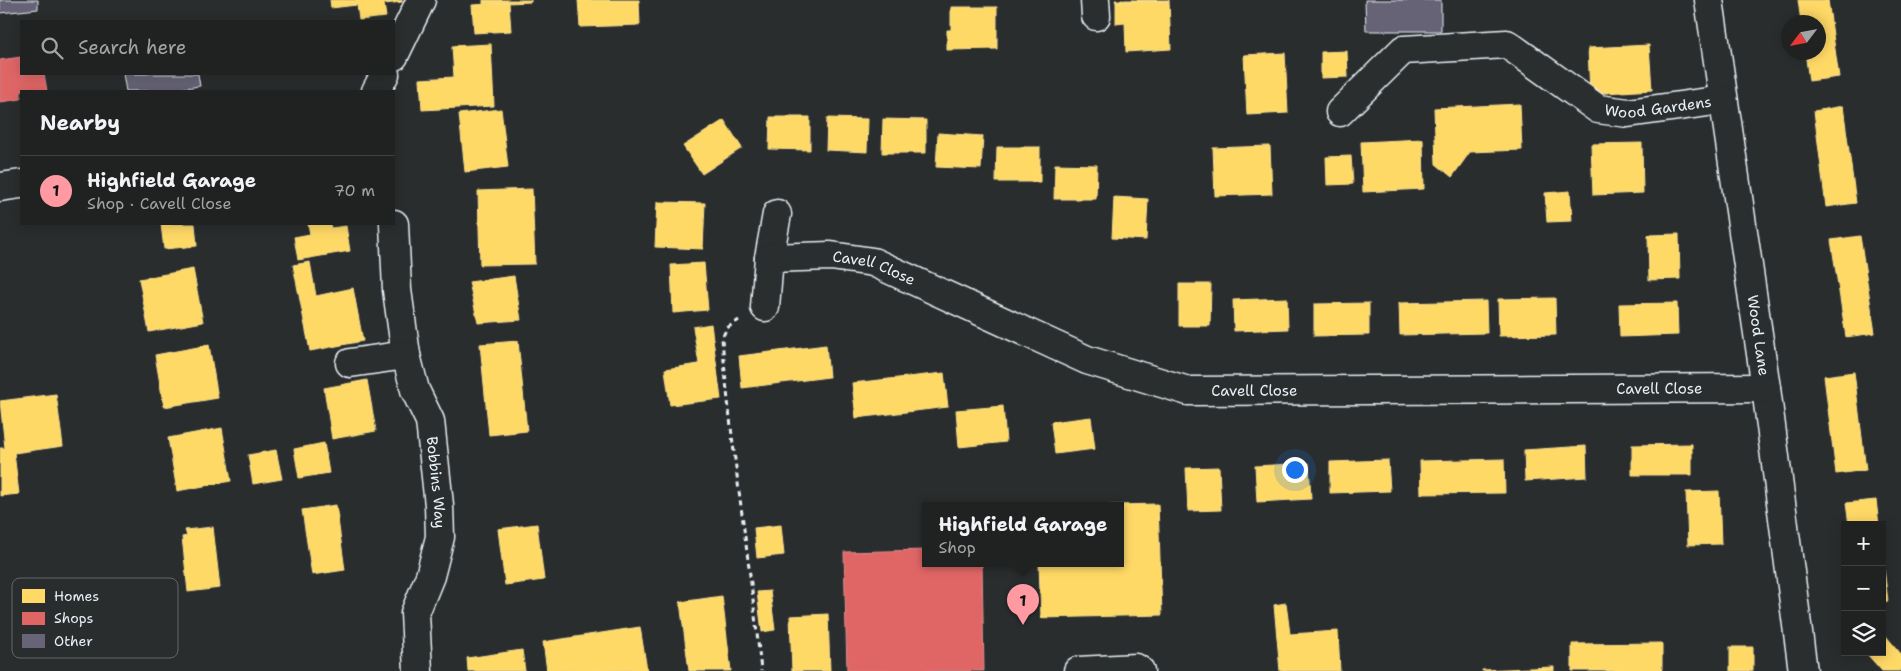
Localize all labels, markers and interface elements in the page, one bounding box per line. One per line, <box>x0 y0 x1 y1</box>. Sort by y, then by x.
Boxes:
north arrow <box>1781 15 1826 60</box>
search box <box>20 20 395 75</box>
icon: search <box>38 34 66 62</box>
text: Search here <box>78 35 187 60</box>
street label: Wood Gardens <box>1603 92 1713 123</box>
text: Nearby <box>40 109 120 137</box>
text: Highfield Garage <box>87 168 256 193</box>
text: 1 <box>52 180 60 201</box>
text: 70 m <box>334 180 375 201</box>
text: Shop · Cavell Close <box>87 193 232 214</box>
street label: Cavell Close <box>831 246 919 290</box>
street label: Wood Lane <box>1742 294 1774 377</box>
street label: Cavell Close <box>1616 378 1703 399</box>
street label: Cavell Close <box>1211 380 1298 401</box>
street label: Bobbins Way <box>422 435 450 529</box>
your location <box>1282 457 1308 483</box>
popup <box>922 502 1124 567</box>
text: Highfield Garage <box>938 512 1108 537</box>
map controls <box>1841 521 1886 656</box>
button: + <box>1841 521 1886 566</box>
text: Shop <box>938 537 976 558</box>
button: − <box>1841 566 1886 611</box>
legend <box>12 578 178 658</box>
pin: 1 <box>1007 584 1039 625</box>
text: Homes <box>54 587 99 605</box>
text: Shops <box>54 609 93 627</box>
button: layers <box>1841 611 1886 656</box>
text: Other <box>54 632 93 650</box>

